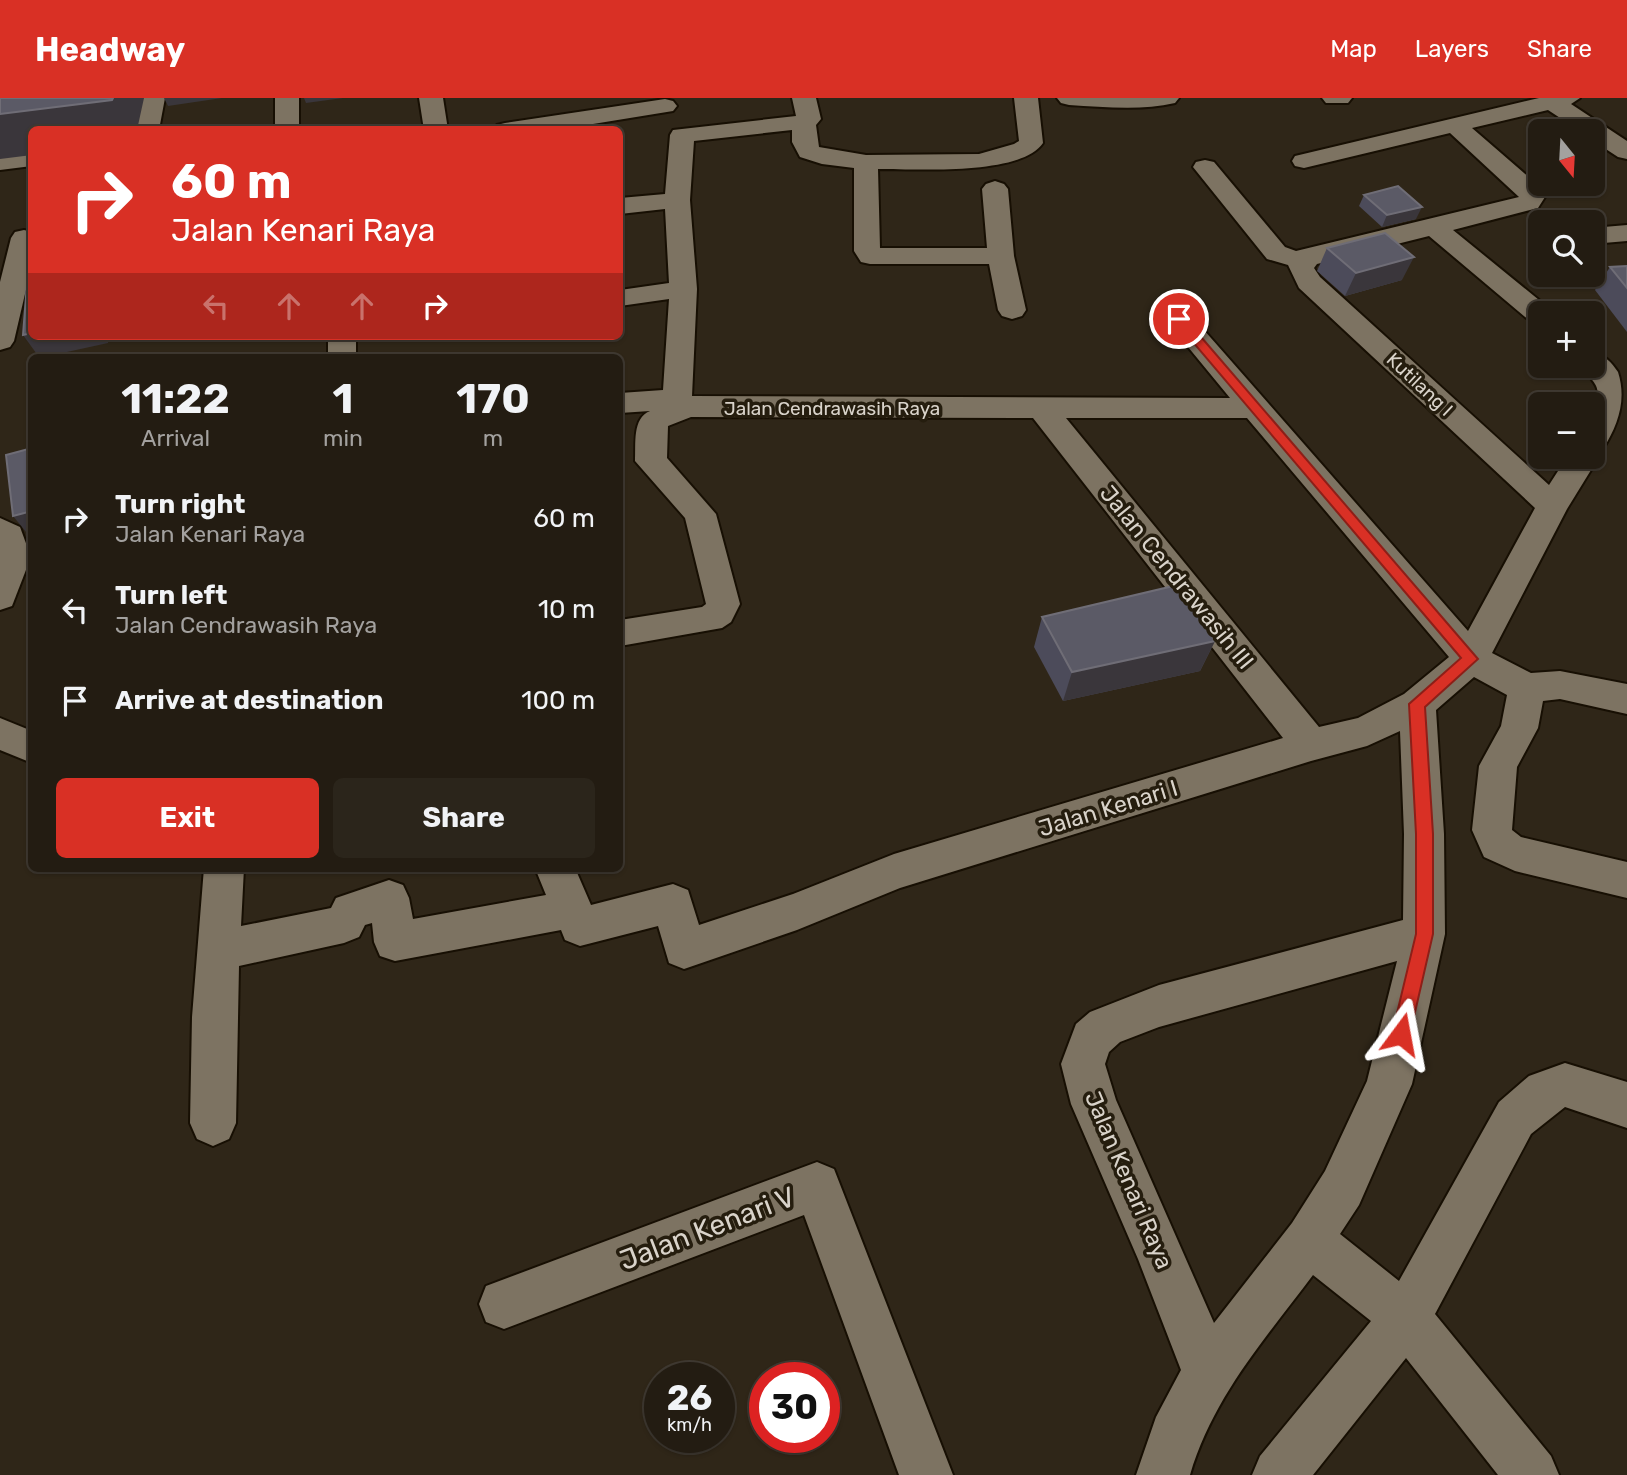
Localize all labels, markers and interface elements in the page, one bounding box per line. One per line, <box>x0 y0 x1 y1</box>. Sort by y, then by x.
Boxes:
text: Headway <box>35 30 185 69</box>
text: Map <box>1330 35 1377 63</box>
text: Layers <box>1415 35 1489 63</box>
text: Share <box>1527 35 1592 63</box>
north arrow <box>1528 119 1605 196</box>
map controls <box>1528 119 1605 469</box>
text: 60 m <box>171 152 292 210</box>
icon: right <box>56 154 147 245</box>
button: search <box>1528 210 1605 287</box>
text: Jalan Kenari Raya <box>171 211 435 249</box>
icon: left <box>197 287 235 325</box>
icon: ahead <box>270 287 308 325</box>
icon: ahead <box>343 287 381 325</box>
icon: right <box>416 287 454 325</box>
pin <box>1149 289 1209 349</box>
icon: arrive <box>1160 300 1198 338</box>
button: + <box>1528 301 1605 378</box>
street label: Kutilang I <box>1382 348 1458 421</box>
text: 11:22 <box>121 374 230 424</box>
text: 1 <box>333 374 353 424</box>
text: 170 <box>456 374 530 424</box>
button: − <box>1528 392 1605 469</box>
street label: Jalan Cendrawasih Raya <box>724 397 940 420</box>
text: Arrival <box>141 424 210 452</box>
text: min <box>323 424 363 452</box>
text: m <box>483 424 503 452</box>
street label: Jalan Cendrawasih III <box>1094 479 1260 675</box>
text: Turn right <box>115 489 245 520</box>
icon: right <box>56 500 94 538</box>
text: 60 m <box>533 503 595 534</box>
text: Jalan Kenari Raya <box>115 520 305 548</box>
text: Turn left <box>115 580 227 611</box>
icon: left <box>56 591 94 629</box>
text: 10 m <box>538 594 595 625</box>
text: Jalan Cendrawasih Raya <box>115 611 377 639</box>
icon: arrive <box>56 682 94 720</box>
text: Arrive at destination <box>115 685 383 716</box>
text: 100 m <box>521 685 595 716</box>
street label: Jalan Kenari I <box>1035 774 1181 842</box>
button: Exit <box>56 778 319 858</box>
button: Share <box>333 778 595 858</box>
position arrow <box>1364 997 1438 1071</box>
street label: Jalan Kenari Raya <box>1079 1087 1179 1273</box>
street label: Jalan Kenari V <box>615 1180 800 1277</box>
speed limit sign: 30 <box>749 1362 840 1453</box>
text: 26 <box>667 1377 712 1419</box>
text: km/h <box>667 1414 712 1436</box>

